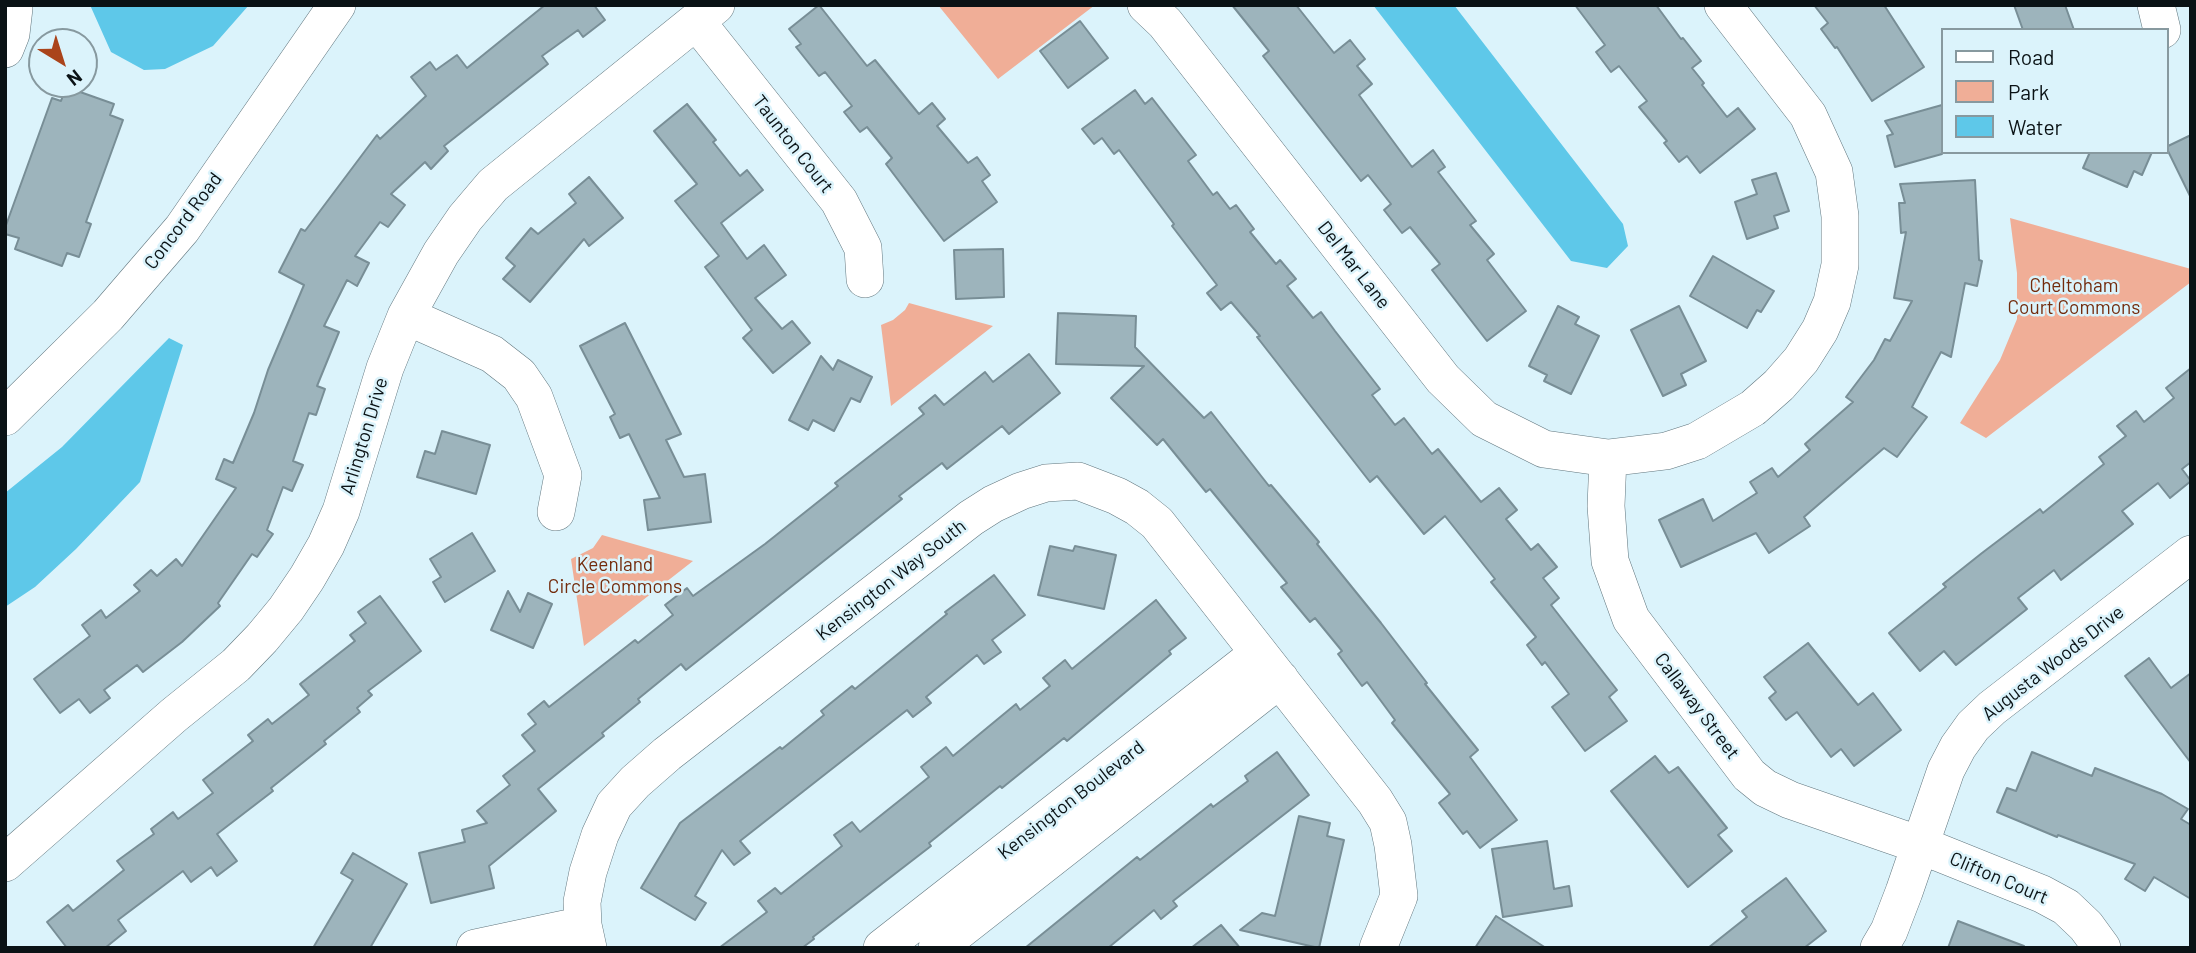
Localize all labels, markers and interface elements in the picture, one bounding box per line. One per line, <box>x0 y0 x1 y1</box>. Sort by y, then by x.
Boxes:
north arrow <box>28 28 98 98</box>
legend <box>1940 28 2168 154</box>
text: Road <box>2008 44 2054 69</box>
text: N <box>63 65 87 91</box>
text: Park <box>2008 79 2049 104</box>
street label: Taunton Court <box>748 91 838 197</box>
text: Water <box>2008 114 2062 139</box>
street label: Concord Road <box>139 168 227 274</box>
street label: Del Mar Lane <box>1313 217 1395 313</box>
park label: Cheltoham Court Commons <box>2008 275 2140 319</box>
street label: Arlington Drive <box>335 375 393 497</box>
street label: Kensington Way South <box>812 514 970 646</box>
park label: Keenland Circle Commons <box>548 554 682 598</box>
street label: Augusta Woods Drive <box>1978 601 2128 725</box>
street label: Callaway Street <box>1650 648 1744 764</box>
street label: Kensington Boulevard <box>993 736 1149 864</box>
street label: Clifton Court <box>1946 847 2052 909</box>

